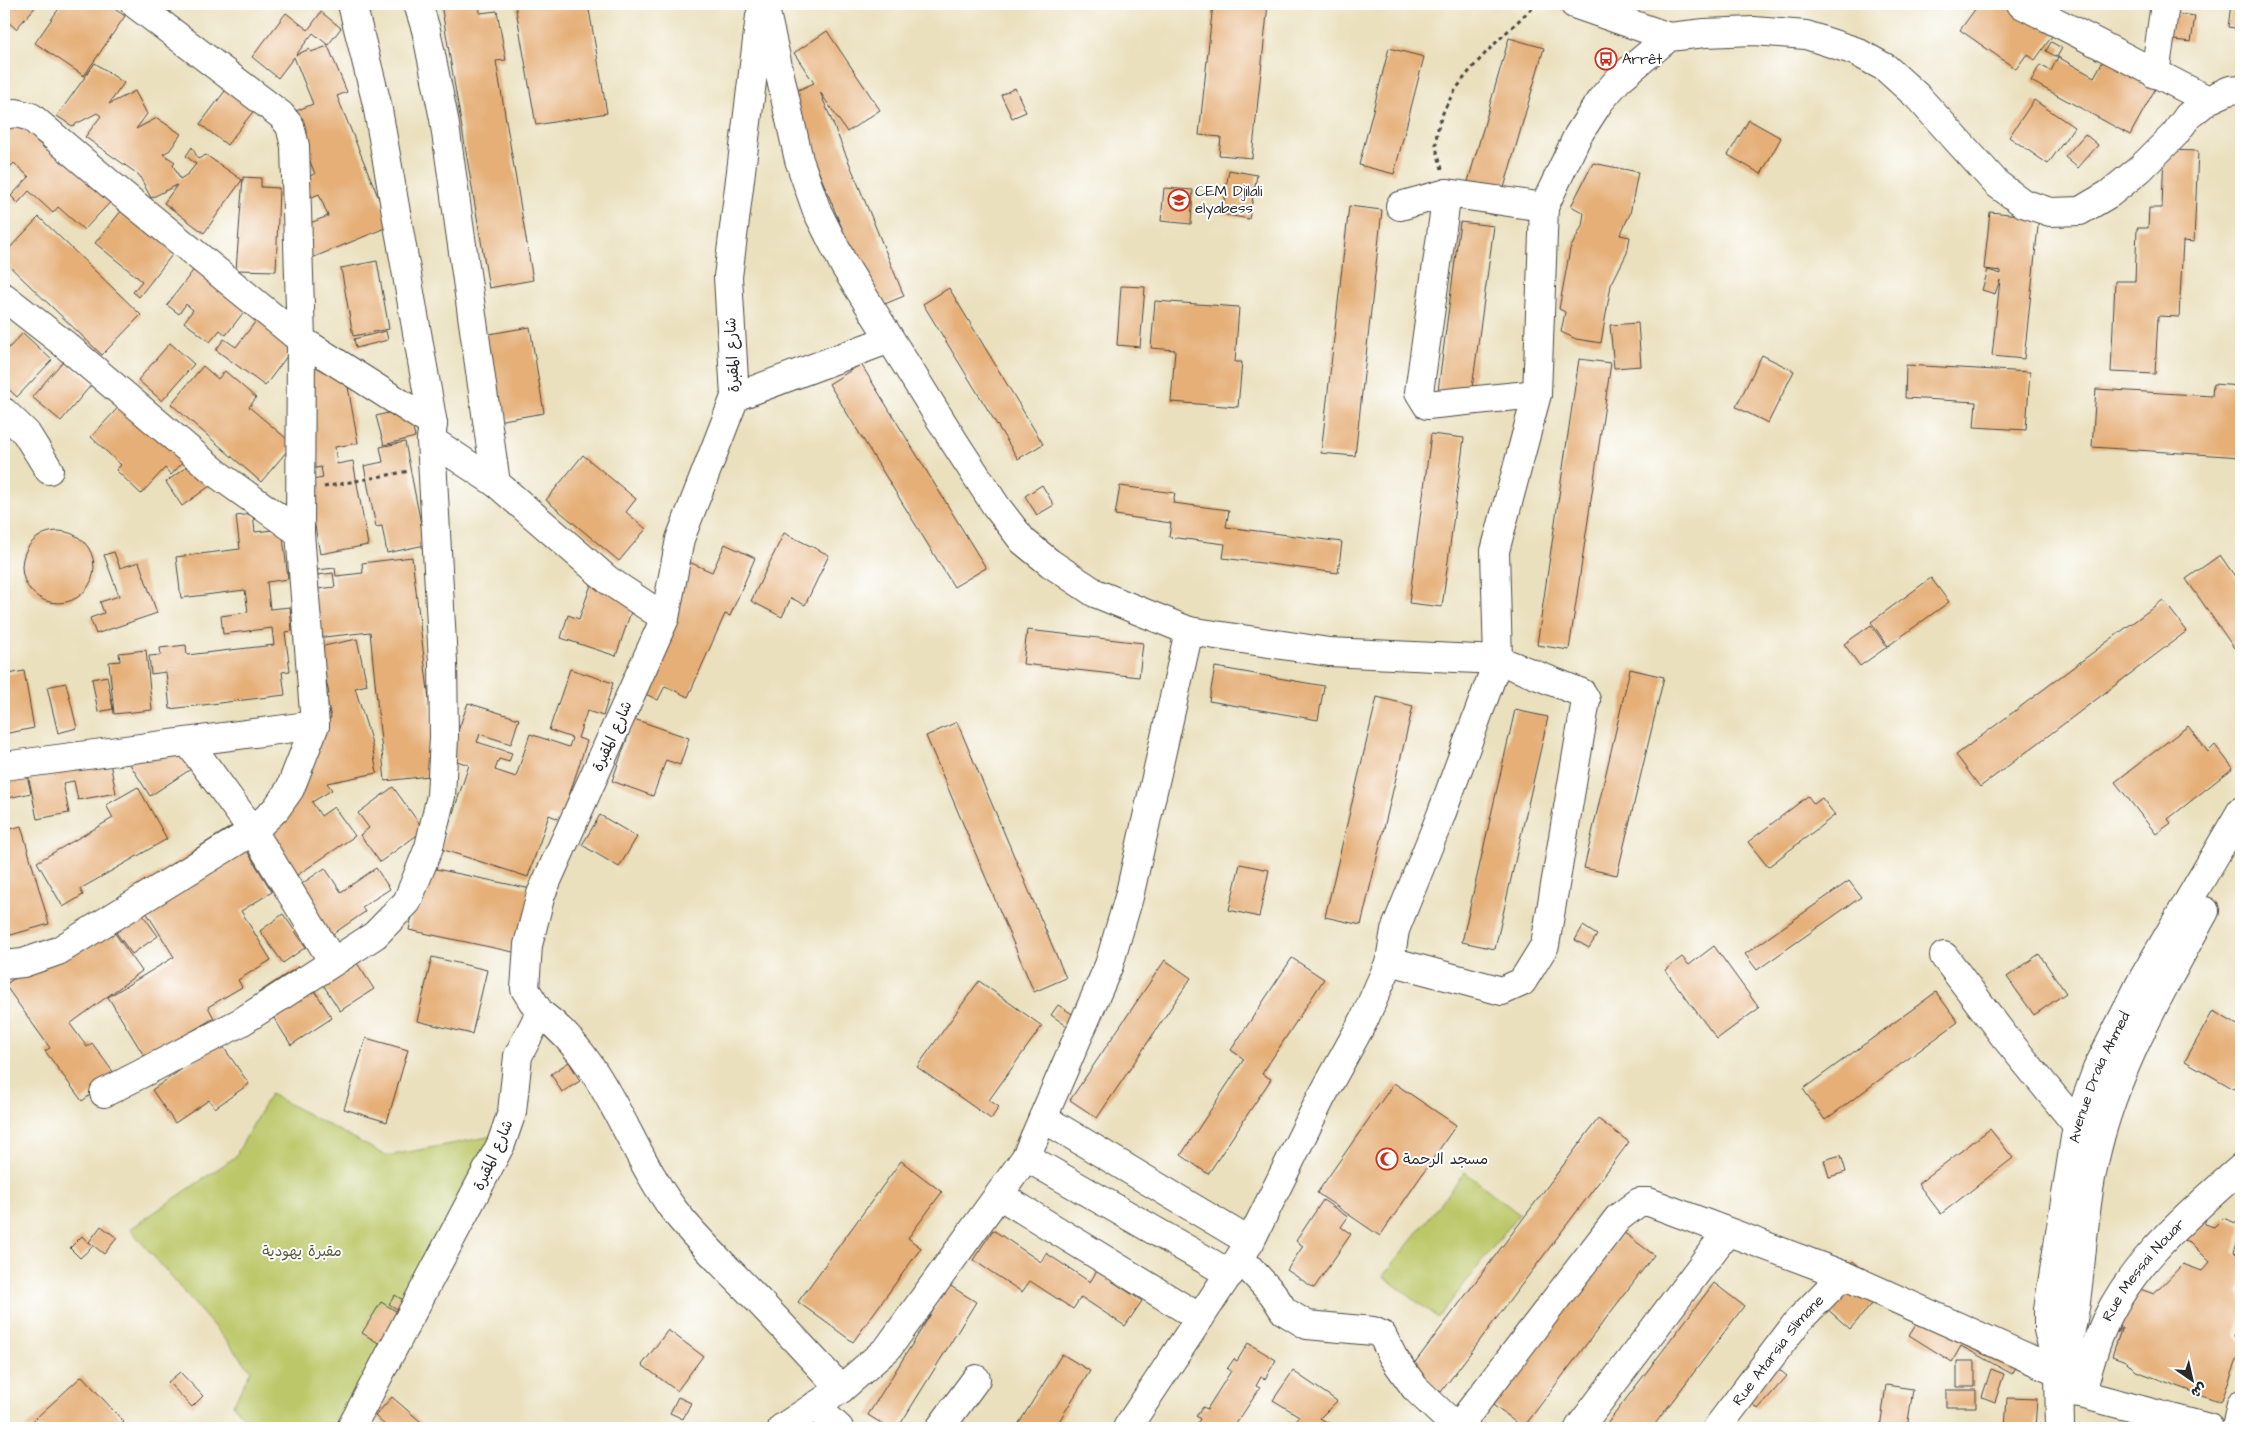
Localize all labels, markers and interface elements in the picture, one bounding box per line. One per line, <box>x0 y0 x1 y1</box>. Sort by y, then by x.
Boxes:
bus stop icon: Arrêt <box>1594 47 1618 71</box>
place label: Arrêt <box>1622 49 1662 70</box>
place label: CEM Djilali elyabess <box>1195 181 1263 220</box>
school or university icon: CEM Djilali elyabess <box>1167 188 1191 212</box>
street label: شارع المقبرة <box>720 317 745 393</box>
street label: شارع المقبرة <box>588 698 637 775</box>
street label: Avenue Draia Ahmed <box>2064 1008 2136 1145</box>
street label: شارع المقبرة <box>469 1117 518 1194</box>
mosque icon: مسجد الرحمة <box>1375 1147 1399 1171</box>
place label: مسجد الرحمة <box>1403 1149 1488 1170</box>
street label: Rue Messai Nouar <box>2097 1214 2190 1325</box>
park label: مقبرة يهودية <box>262 1241 342 1262</box>
street label: Rue Atarsia Slimane <box>1728 1290 1829 1410</box>
north arrow <box>2168 1354 2218 1404</box>
text: ش <box>2187 1377 2211 1403</box>

